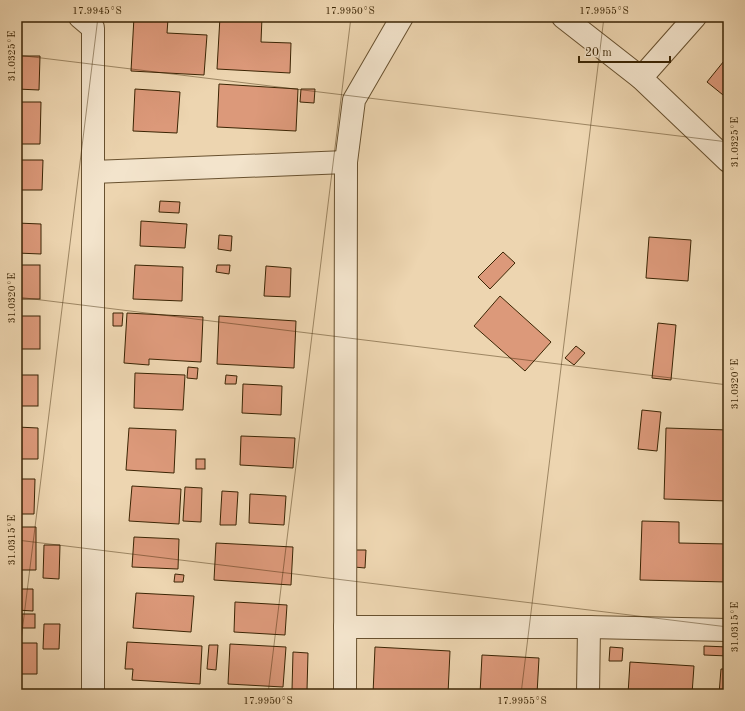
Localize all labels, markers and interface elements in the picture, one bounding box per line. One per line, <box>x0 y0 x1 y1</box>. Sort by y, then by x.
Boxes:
text: 17.9945°S <box>72 6 122 16</box>
text: 17.9950°S <box>325 6 375 16</box>
text: 17.9955°S <box>579 6 629 16</box>
text: 31.0325°E <box>7 31 17 81</box>
scale bar <box>579 38 670 64</box>
text: 20 m <box>585 47 612 59</box>
text: 31.0325°E <box>730 117 740 167</box>
text: 31.0320°E <box>7 273 17 323</box>
text: 31.0320°E <box>730 359 740 409</box>
text: 31.0315°E <box>7 515 17 565</box>
text: 31.0315°E <box>730 602 740 652</box>
text: 17.9950°S <box>243 696 293 706</box>
text: 17.9955°S <box>497 696 547 706</box>

